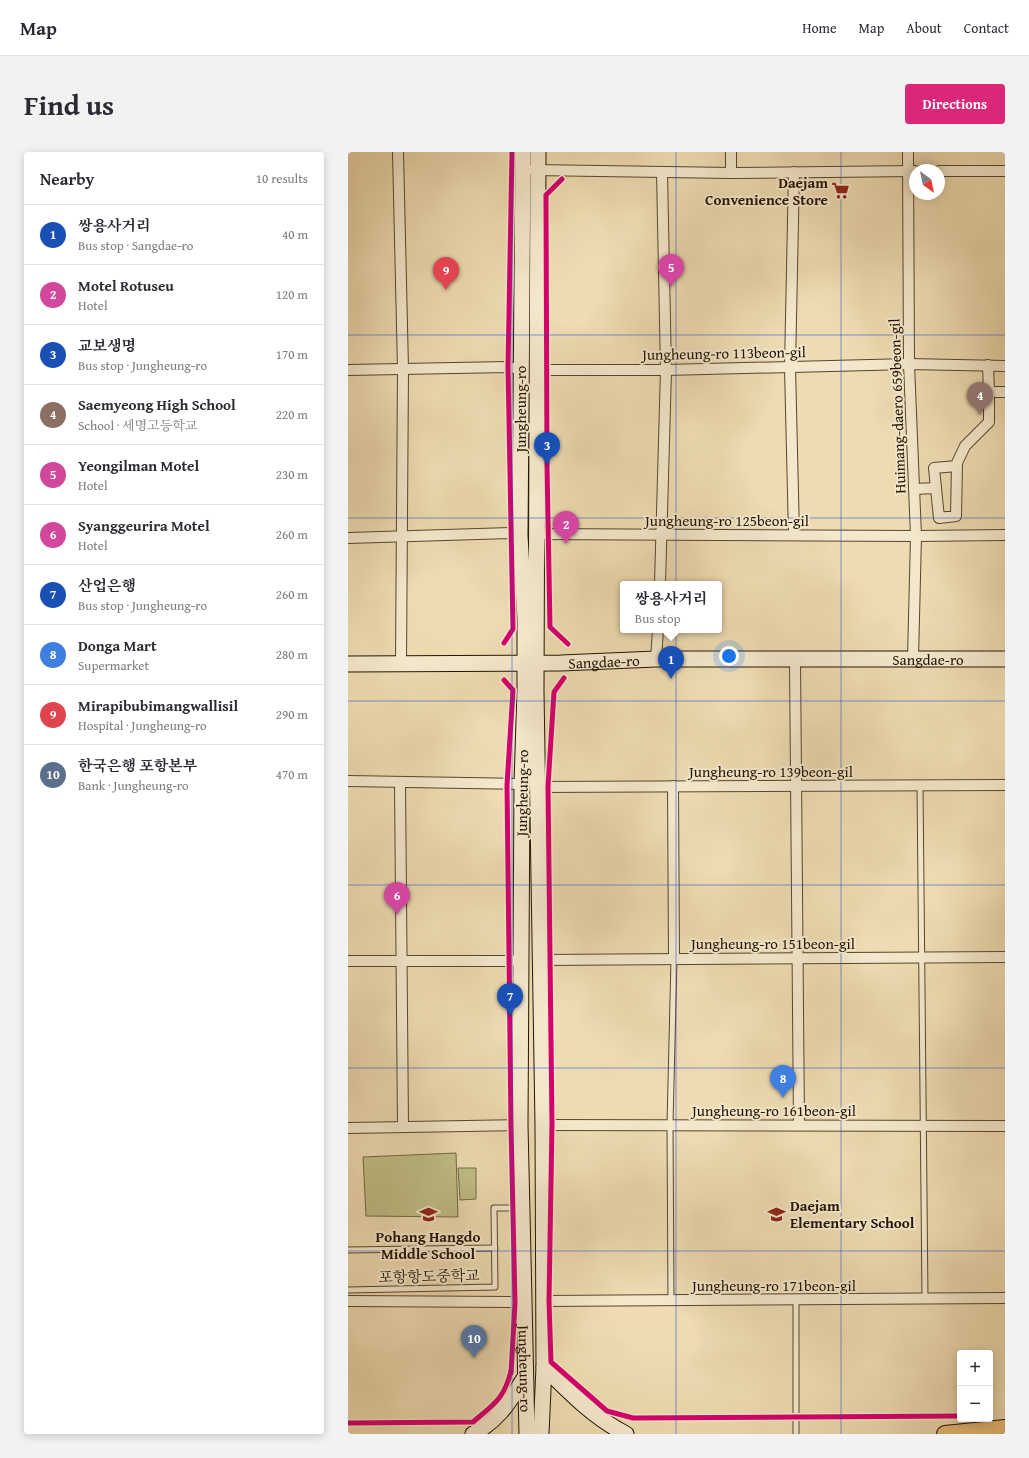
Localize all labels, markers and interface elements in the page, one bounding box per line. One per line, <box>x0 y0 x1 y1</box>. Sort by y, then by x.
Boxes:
text: Map <box>20 14 57 42</box>
text: Home <box>802 18 837 38</box>
text: Map <box>859 18 884 38</box>
text: About <box>906 18 942 38</box>
text: Contact <box>964 18 1009 38</box>
text: Find us <box>24 84 114 125</box>
button: Directions <box>905 84 1005 124</box>
north arrow <box>909 164 945 200</box>
text: Nearby <box>40 166 94 191</box>
text: 10 results <box>256 169 308 188</box>
place label: Daejam Convenience Store <box>705 172 828 210</box>
supermarket icon: Daejam Convenience Store <box>831 181 851 201</box>
text: 쌍용사거리 <box>78 215 150 236</box>
text: 1 <box>50 225 56 244</box>
text: 40 m <box>282 225 308 244</box>
text: Bus stop · Sangdae-ro <box>78 236 193 255</box>
pin: 5 <box>658 254 684 287</box>
pin: 9 <box>433 257 459 290</box>
text: Motel Rotuseu <box>78 275 174 296</box>
text: 2 <box>50 285 56 304</box>
text: 120 m <box>276 285 308 304</box>
text: Hotel <box>78 296 108 315</box>
street label: Huimang-daero 659beon-gil <box>883 318 911 494</box>
text: 교보생명 <box>78 335 136 356</box>
street label: Jungheung-ro 113beon-gil <box>640 341 806 365</box>
text: 3 <box>50 345 56 364</box>
text: 170 m <box>276 345 308 364</box>
text: Bus stop · Jungheung-ro <box>78 356 207 375</box>
street label: Jungheung-ro <box>510 365 531 454</box>
pin: 4 <box>967 382 993 415</box>
text: Saemyeong High School <box>78 394 236 415</box>
text: 4 <box>50 405 56 424</box>
text: 220 m <box>276 405 308 424</box>
text: School · 세명고등학교 <box>78 416 197 435</box>
pin: 3 <box>534 432 560 465</box>
text: Yeongilman Motel <box>78 455 199 476</box>
text: 5 <box>50 465 56 484</box>
text: 230 m <box>276 465 308 484</box>
text: Hotel <box>78 476 108 495</box>
street label: Jungheung-ro 125beon-gil <box>643 510 809 531</box>
pin: 2 <box>553 511 579 544</box>
text: Syanggeurira Motel <box>78 515 210 536</box>
text: 6 <box>50 525 56 544</box>
text: 260 m <box>276 525 308 544</box>
text: Hotel <box>78 536 108 555</box>
text: 산업은행 <box>78 575 136 596</box>
popup <box>620 581 722 633</box>
text: 7 <box>50 585 56 604</box>
text: 260 m <box>276 585 308 604</box>
text: 쌍용사거리 <box>635 588 707 609</box>
text: Bus stop · Jungheung-ro <box>78 596 207 615</box>
text: Bus stop <box>635 609 681 628</box>
text: Donga Mart <box>78 635 157 656</box>
text: 8 <box>50 645 56 664</box>
text: 280 m <box>276 645 308 664</box>
pin: 1 <box>658 646 684 679</box>
your location <box>719 646 739 666</box>
street label: Sangdae-ro <box>568 649 640 673</box>
street label: Sangdae-ro <box>892 649 964 670</box>
text: Supermarket <box>78 656 149 675</box>
text: Mirapibubimangwallisil <box>78 695 238 716</box>
text: 9 <box>50 705 56 724</box>
text: 290 m <box>276 705 308 724</box>
text: Hospital · Jungheung-ro <box>78 716 207 735</box>
street label: Jungheung-ro <box>511 749 533 839</box>
text: 한국은행 포항본부 <box>78 755 197 776</box>
street label: Jungheung-ro 139beon-gil <box>687 761 853 782</box>
text: 10 <box>46 765 60 784</box>
text: 470 m <box>276 765 308 784</box>
text: Bank · Jungheung-ro <box>78 776 189 795</box>
pin: 6 <box>384 882 410 915</box>
street label: Jungheung-ro 151beon-gil <box>689 933 855 954</box>
pin: 7 <box>497 983 523 1016</box>
pin: 8 <box>770 1065 796 1098</box>
street label: Jungheung-ro 161beon-gil <box>690 1100 856 1121</box>
place label: Daejam Elementary School <box>790 1195 915 1233</box>
school or university icon: Daejam Elementary School <box>767 1204 787 1224</box>
school or university icon: Pohang Hangdo Middle School <box>418 1205 438 1225</box>
place label: Pohang Hangdo Middle School <box>376 1226 480 1264</box>
street label: 포항항도중학교 <box>378 1265 480 1287</box>
street label: Jungheung-ro 171beon-gil <box>690 1275 856 1296</box>
street label: Jungheung-ro <box>514 1323 537 1413</box>
pin: 10 <box>461 1325 487 1358</box>
map controls <box>957 1350 993 1422</box>
button: + <box>957 1350 993 1386</box>
button: − <box>957 1386 993 1422</box>

